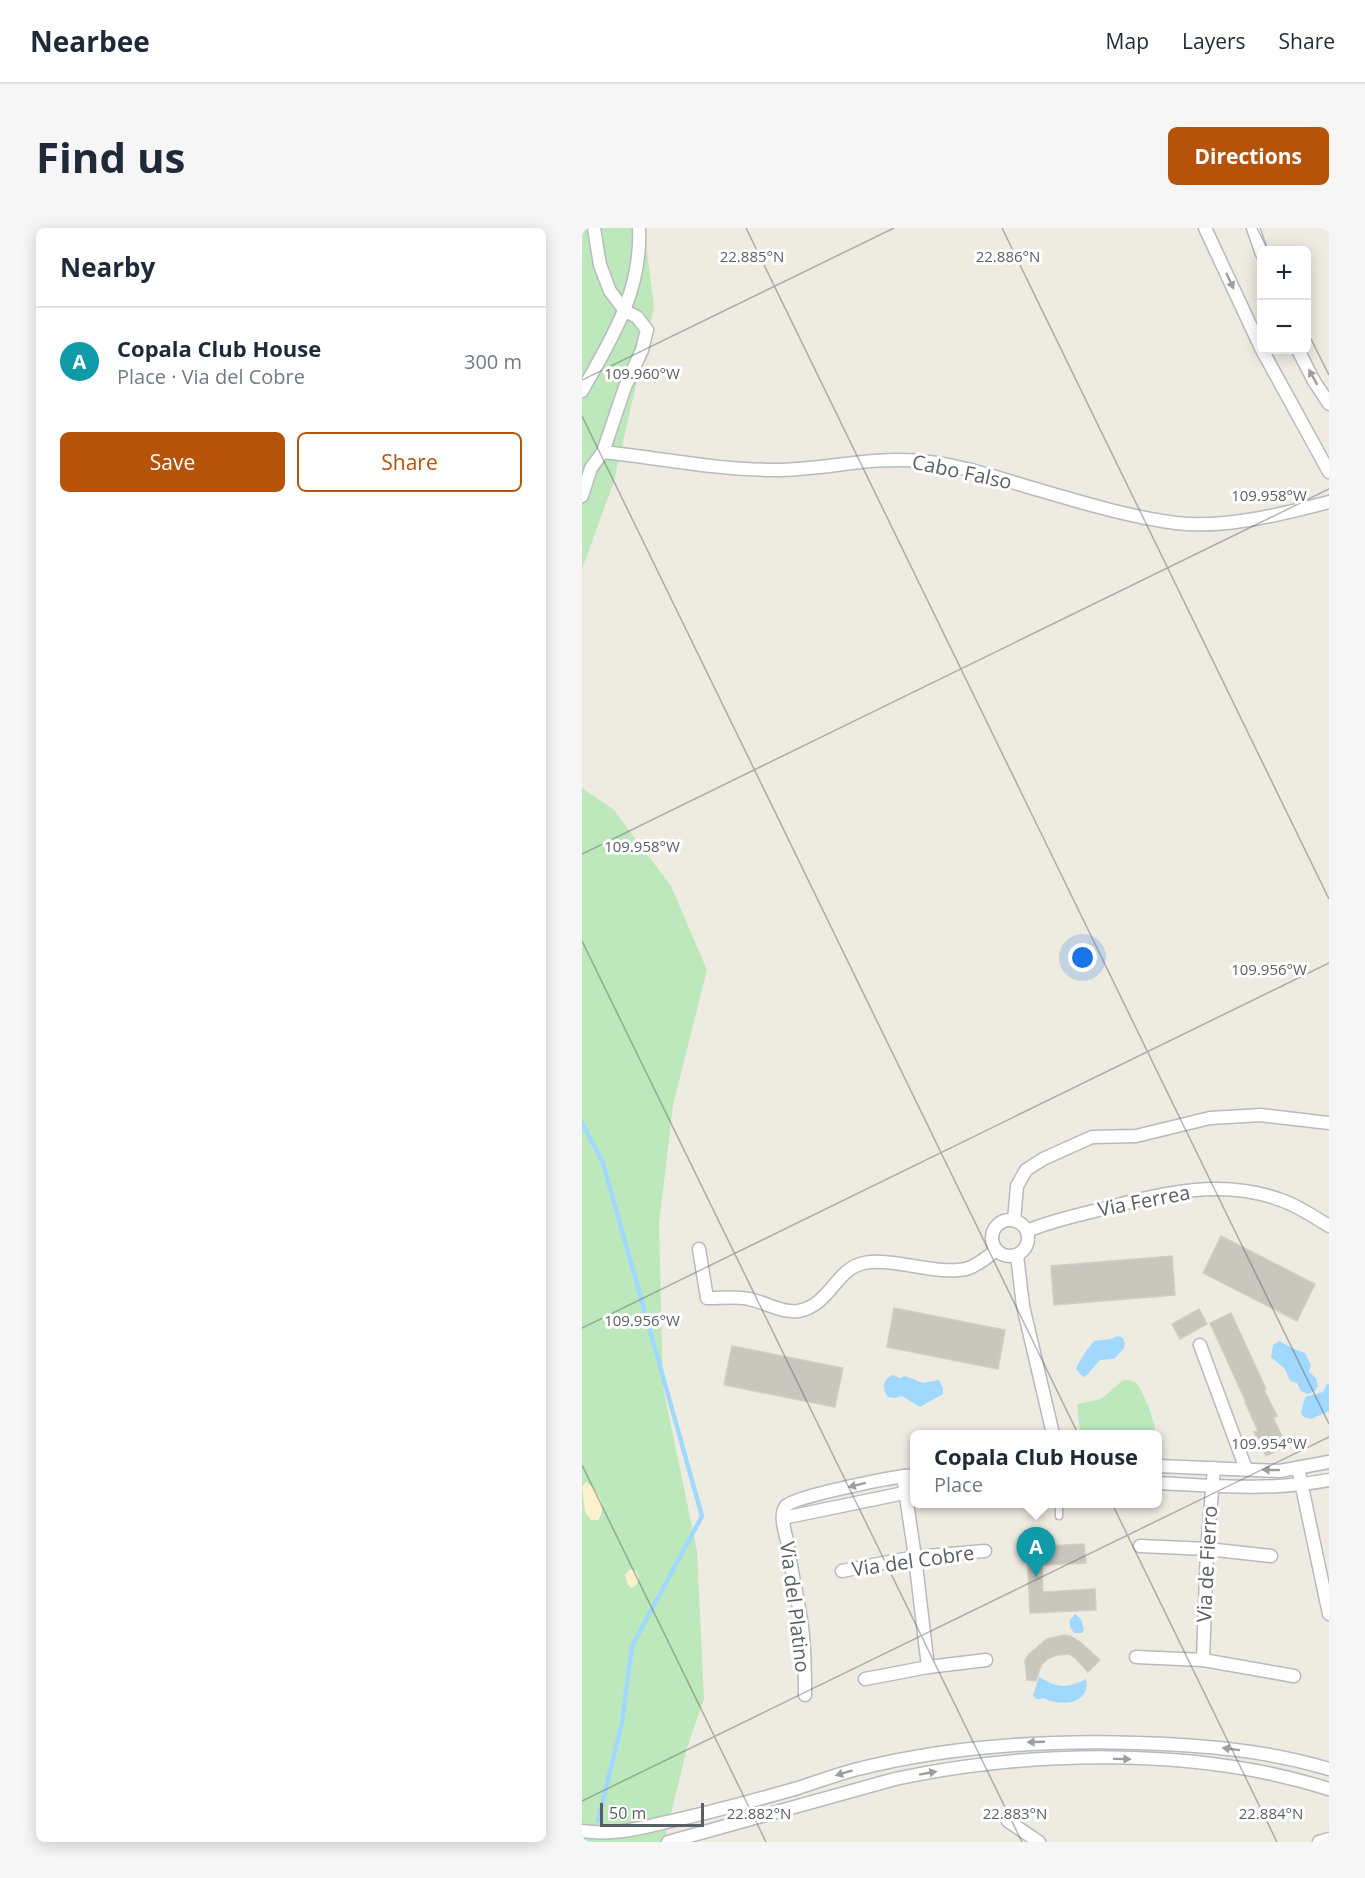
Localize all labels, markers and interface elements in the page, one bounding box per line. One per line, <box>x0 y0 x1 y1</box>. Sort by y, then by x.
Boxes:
text: Nearbee <box>30 22 150 60</box>
text: Map <box>1106 27 1149 55</box>
text: Layers <box>1182 27 1246 55</box>
text: Share <box>1279 27 1335 55</box>
button: Directions <box>1168 127 1329 185</box>
text: Find us <box>36 128 185 185</box>
text: 22.885°N <box>720 246 784 266</box>
text: 22.886°N <box>976 246 1040 266</box>
map controls <box>1257 246 1311 354</box>
button: + <box>1257 246 1311 300</box>
text: Nearby <box>60 249 155 285</box>
one-way arrow <box>1226 272 1235 289</box>
button: − <box>1257 300 1311 354</box>
text: Copala Club House <box>117 333 321 363</box>
text: A <box>73 348 86 375</box>
text: 300 m <box>464 348 522 375</box>
text: Place · Via del Cobre <box>117 363 305 390</box>
text: 109.960°W <box>604 363 680 383</box>
one-way arrow <box>1308 369 1318 386</box>
button: Save <box>60 432 285 492</box>
button: Share <box>297 432 522 492</box>
street label: Cabo Falso <box>910 448 1014 495</box>
text: 109.958°W <box>1231 485 1307 505</box>
text: 109.958°W <box>604 836 680 856</box>
your location <box>1068 943 1097 972</box>
text: 109.956°W <box>1231 959 1307 979</box>
street label: Via Ferrea <box>1095 1178 1192 1223</box>
text: 109.956°W <box>604 1310 680 1330</box>
popup <box>910 1430 1162 1508</box>
text: 109.954°W <box>1231 1433 1307 1453</box>
text: Copala Club House <box>934 1441 1138 1471</box>
one-way arrow <box>1262 1465 1281 1475</box>
text: Place <box>934 1471 983 1498</box>
one-way arrow <box>848 1481 866 1491</box>
street label: Via de Fierro <box>1190 1505 1223 1623</box>
pin: A <box>1016 1528 1056 1577</box>
street label: Via del Cobre <box>850 1539 976 1582</box>
street label: Via del Platino <box>774 1540 817 1674</box>
one-way arrow <box>1027 1737 1046 1747</box>
one-way arrow <box>1221 1744 1240 1753</box>
one-way arrow <box>1112 1754 1131 1763</box>
one-way arrow <box>918 1768 937 1777</box>
one-way arrow <box>835 1769 853 1778</box>
scale bar <box>600 1800 704 1828</box>
text: 50 m <box>609 1802 646 1824</box>
text: 22.882°N <box>727 1803 791 1823</box>
text: 22.883°N <box>983 1803 1047 1823</box>
text: 22.884°N <box>1239 1803 1303 1823</box>

